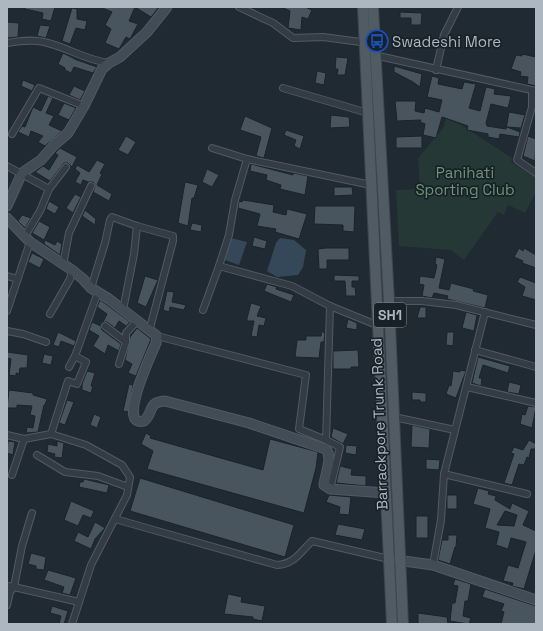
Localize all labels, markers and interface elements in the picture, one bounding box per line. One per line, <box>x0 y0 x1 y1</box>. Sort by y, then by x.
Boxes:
bus stop icon: Swadeshi More <box>364 28 390 54</box>
place label: Swadeshi More <box>392 32 501 51</box>
park label: Panihati Sporting Club <box>415 163 515 199</box>
road number: SH1 <box>374 303 406 327</box>
street label: Barrackpore Trunk Road <box>367 338 391 510</box>

